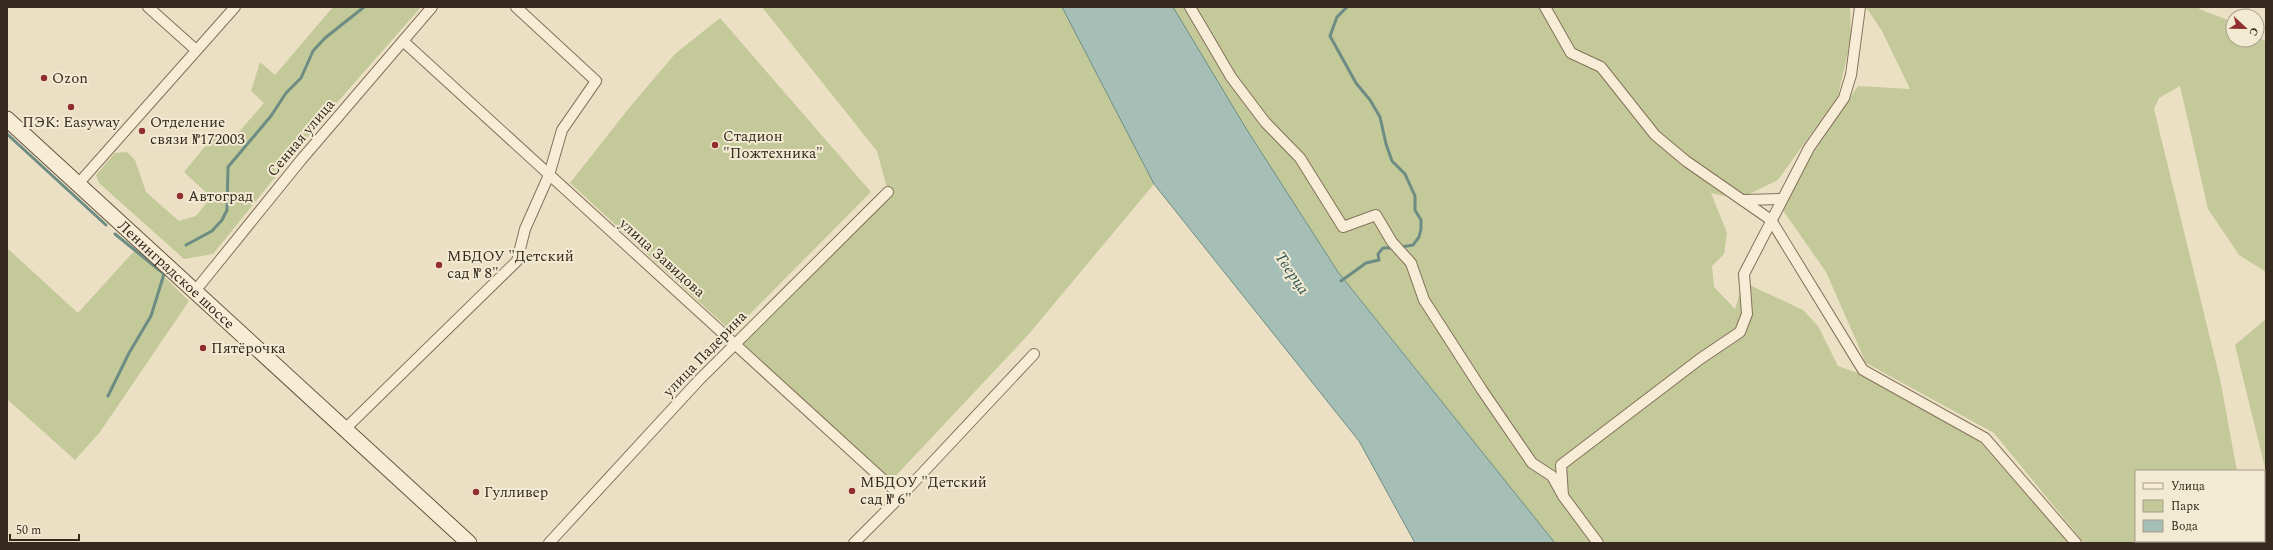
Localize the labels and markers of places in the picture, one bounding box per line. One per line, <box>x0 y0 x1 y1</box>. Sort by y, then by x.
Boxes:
place label: Ozon <box>52 67 88 90</box>
marker: Ozon <box>39 73 49 83</box>
marker: ПЭК: Easyway <box>66 102 76 112</box>
place label: ПЭК: Easyway <box>22 111 121 134</box>
place label: Отделение связи №172003 <box>150 111 245 151</box>
place label: Стадион "Пожтехника" <box>723 125 823 165</box>
marker: Отделение связи №172003 <box>137 126 147 136</box>
marker: Стадион "Пожтехника" <box>710 140 720 150</box>
place label: Автоград <box>188 185 253 208</box>
marker: Автоград <box>175 191 185 201</box>
place label: МБДОУ "Детский сад № 8" <box>447 245 574 285</box>
marker: МБДОУ "Детский сад № 8" <box>434 260 444 270</box>
place label: Пятёрочка <box>211 337 286 360</box>
marker: Пятёрочка <box>198 343 208 353</box>
place label: МБДОУ "Детский сад № 6" <box>860 471 987 511</box>
place label: Гулливер <box>484 481 548 504</box>
marker: МБДОУ "Детский сад № 6" <box>847 486 857 496</box>
marker: Гулливер <box>471 487 481 497</box>

